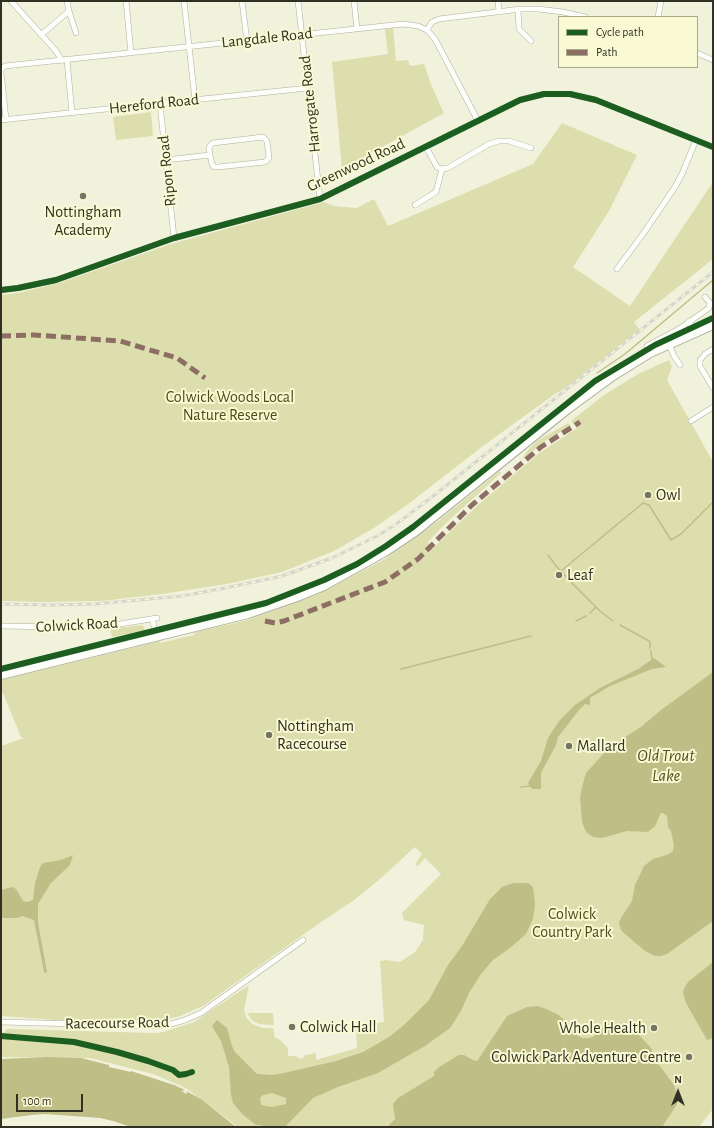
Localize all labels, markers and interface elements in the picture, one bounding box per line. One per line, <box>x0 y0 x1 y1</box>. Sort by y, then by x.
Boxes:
legend <box>558 16 698 68</box>
street label: Langdale Road <box>221 24 313 52</box>
text: Cycle path <box>596 26 644 38</box>
text: Path <box>596 46 618 58</box>
street label: Harrogate Road <box>295 54 325 154</box>
street label: Hereford Road <box>108 90 200 118</box>
street label: Greenwood Road <box>304 134 408 196</box>
street label: Ripon Road <box>154 135 180 207</box>
marker: Nottingham Academy <box>78 191 88 201</box>
place label: Nottingham Academy <box>45 202 121 240</box>
park label: Colwick Woods Local Nature Reserve <box>166 387 294 425</box>
place label: Owl <box>656 485 681 505</box>
marker: Owl <box>643 490 653 500</box>
place label: Leaf <box>567 565 593 585</box>
marker: Leaf <box>554 570 564 580</box>
street label: Colwick Road <box>35 613 119 637</box>
place label: Nottingham Racecourse <box>277 716 354 754</box>
marker: Nottingham Racecourse <box>264 730 274 740</box>
place label: Mallard <box>577 736 625 756</box>
marker: Mallard <box>564 741 574 751</box>
water label: Old Trout Lake <box>637 746 695 786</box>
park label: Colwick Country Park <box>532 904 612 942</box>
street label: Racecourse Road <box>65 1012 169 1034</box>
place label: Colwick Hall <box>300 1017 376 1037</box>
place label: Whole Health <box>559 1018 646 1038</box>
marker: Colwick Hall <box>287 1022 297 1032</box>
marker: Whole Health <box>649 1023 659 1033</box>
place label: Colwick Park Adventure Centre <box>491 1047 681 1067</box>
marker: Colwick Park Adventure Centre <box>684 1052 694 1062</box>
north arrow <box>658 1072 698 1112</box>
text: N <box>674 1074 682 1085</box>
scale bar <box>18 1086 85 1112</box>
text: 100 m <box>23 1095 51 1107</box>

